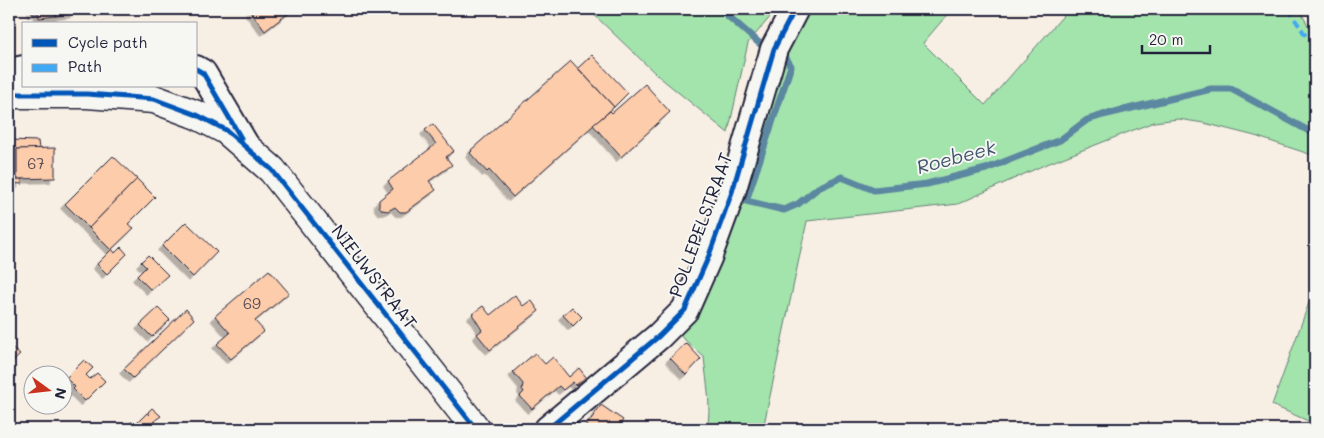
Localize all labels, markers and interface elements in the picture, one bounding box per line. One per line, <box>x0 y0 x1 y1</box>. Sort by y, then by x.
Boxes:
legend <box>22 22 198 88</box>
scale bar <box>1142 22 1209 54</box>
text: 20 m <box>1149 29 1183 49</box>
text: Cycle path <box>68 32 147 52</box>
text: Path <box>68 56 102 76</box>
water label: Roebeek <box>914 134 999 179</box>
street label: POLLEPELSTRAAT <box>663 149 737 300</box>
house number: 67 <box>27 153 45 173</box>
street label: NIEUWSTRAAT <box>327 219 423 333</box>
house number: 69 <box>243 293 261 313</box>
north arrow <box>22 366 72 416</box>
text: N <box>50 386 72 401</box>

